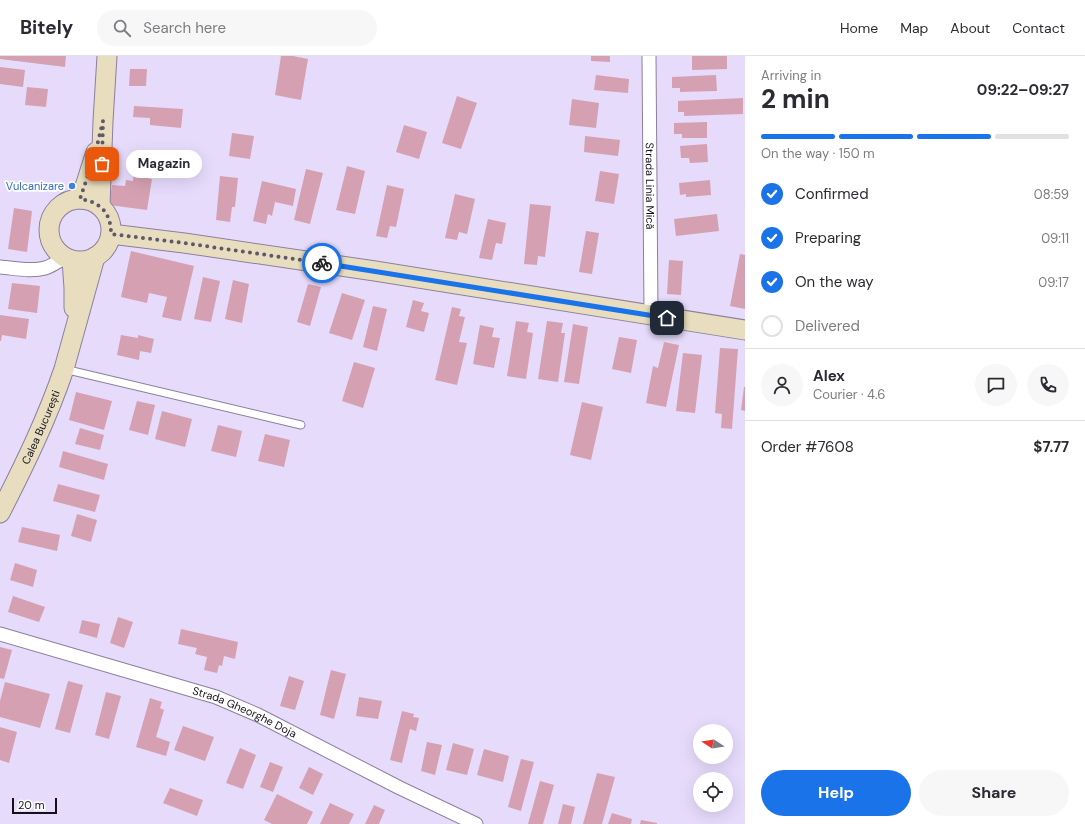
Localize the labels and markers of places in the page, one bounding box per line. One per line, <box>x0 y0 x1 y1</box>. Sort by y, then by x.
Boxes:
pin <box>85 147 119 181</box>
callout: Magazin <box>126 150 202 178</box>
place label: Vulcanizare <box>6 179 64 193</box>
marker: Vulcanizare <box>67 181 77 191</box>
pin <box>650 301 684 335</box>

